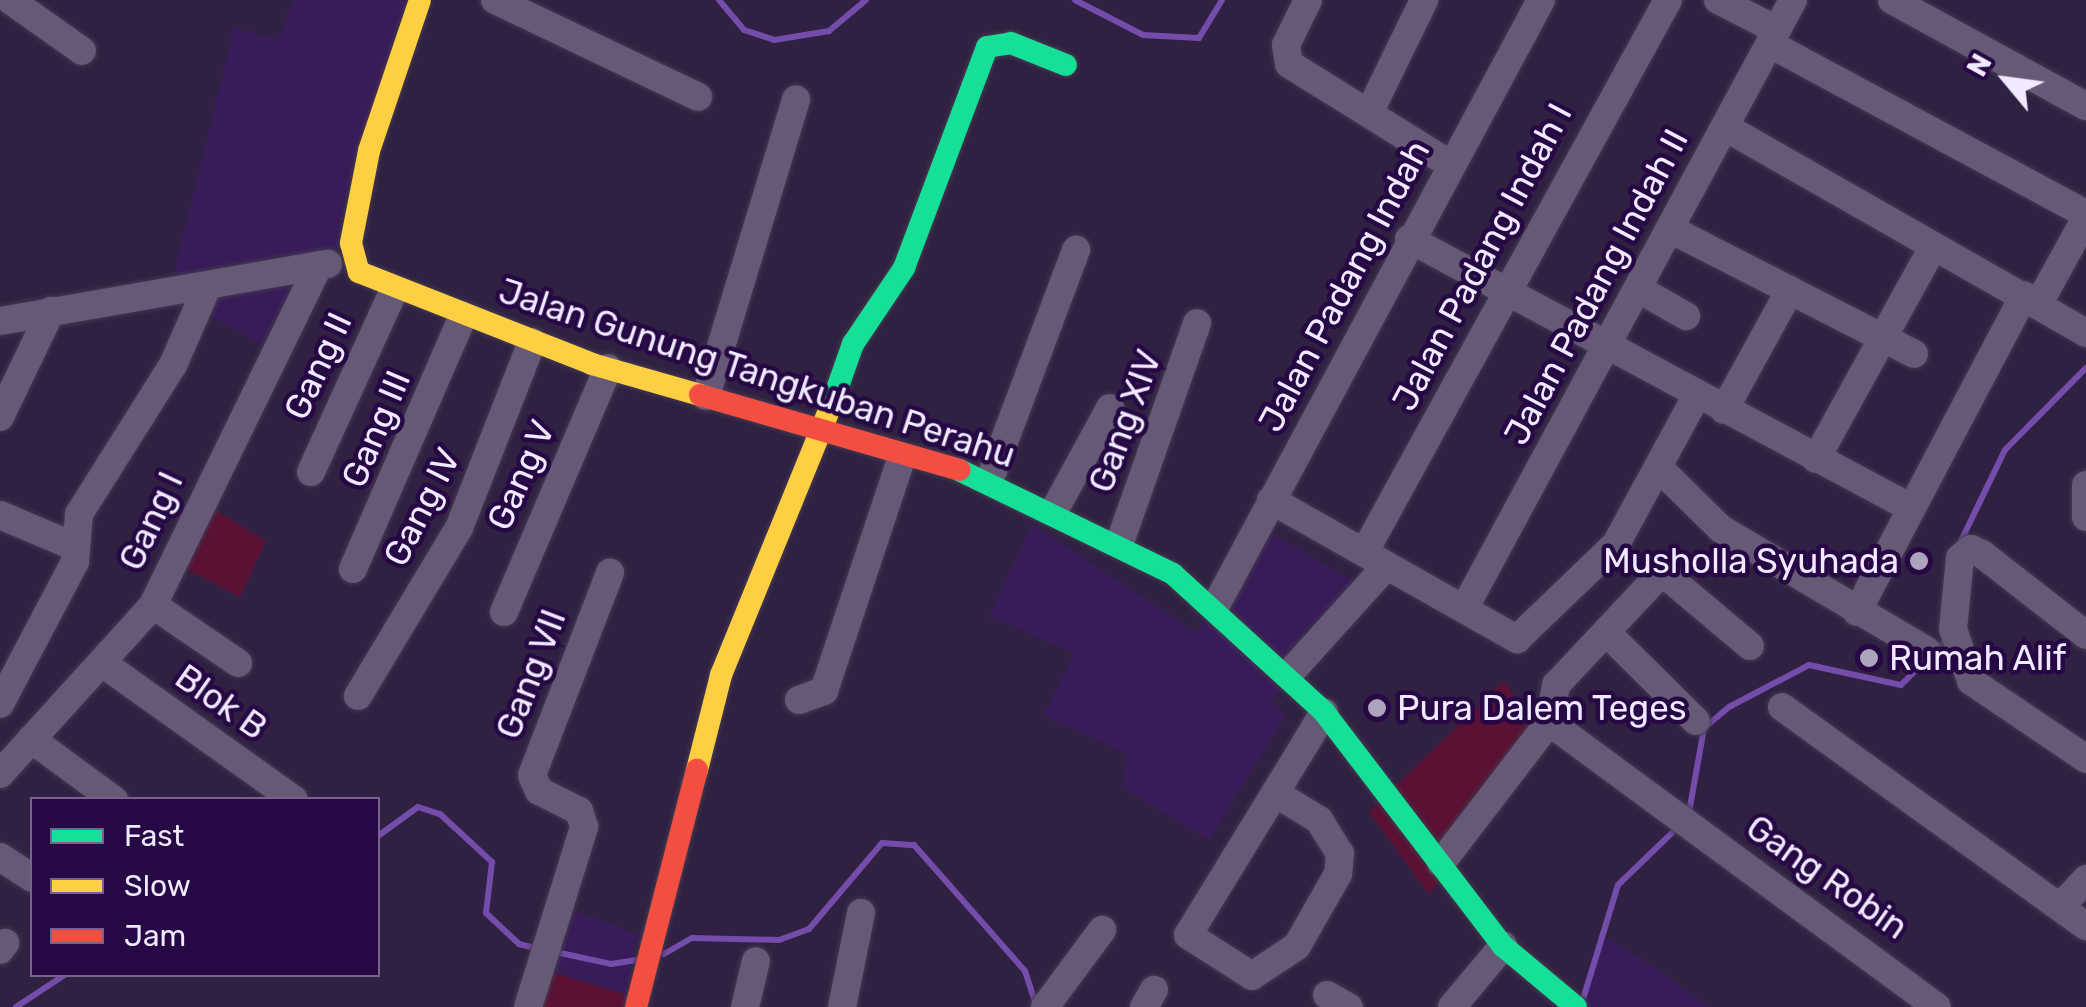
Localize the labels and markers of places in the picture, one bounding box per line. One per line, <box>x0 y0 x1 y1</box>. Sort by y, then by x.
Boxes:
place label: Musholla Syuhada <box>1603 540 1899 582</box>
marker: Musholla Syuhada <box>1908 550 1930 572</box>
place label: Rumah Alif <box>1889 637 2067 679</box>
marker: Rumah Alif <box>1858 647 1880 669</box>
place label: Pura Dalem Teges <box>1397 687 1688 729</box>
marker: Pura Dalem Teges <box>1366 697 1388 719</box>

